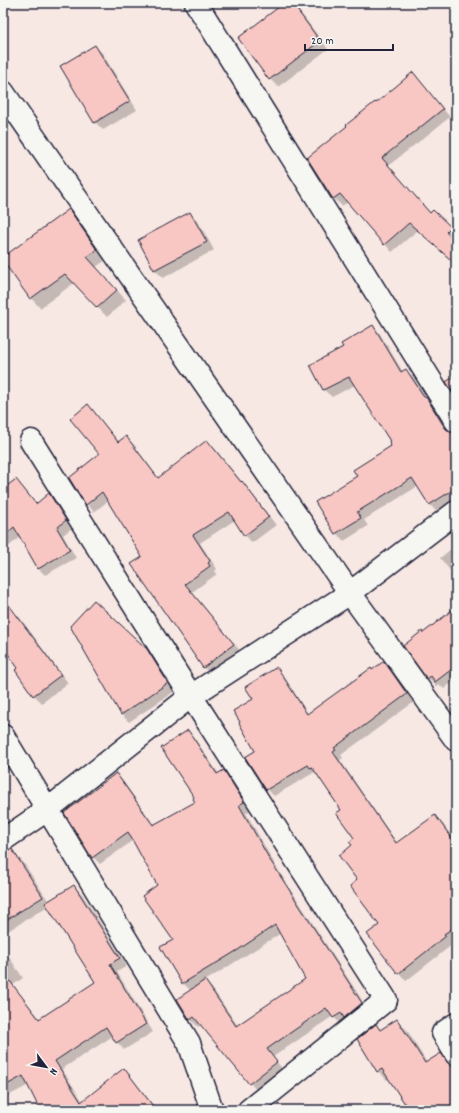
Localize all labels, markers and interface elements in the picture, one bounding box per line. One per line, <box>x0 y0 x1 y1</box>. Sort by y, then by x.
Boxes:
scale bar <box>305 26 393 52</box>
text: 20 m <box>311 33 334 50</box>
north arrow <box>26 1047 66 1087</box>
text: N <box>44 1065 61 1078</box>

